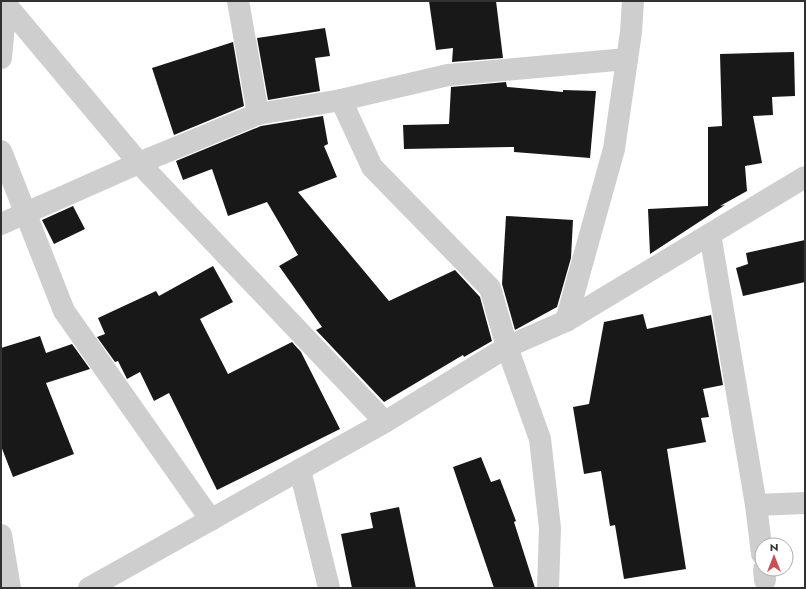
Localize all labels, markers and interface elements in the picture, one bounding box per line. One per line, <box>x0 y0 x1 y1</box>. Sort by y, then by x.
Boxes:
north arrow <box>754 537 794 577</box>
text: N <box>770 539 778 555</box>

